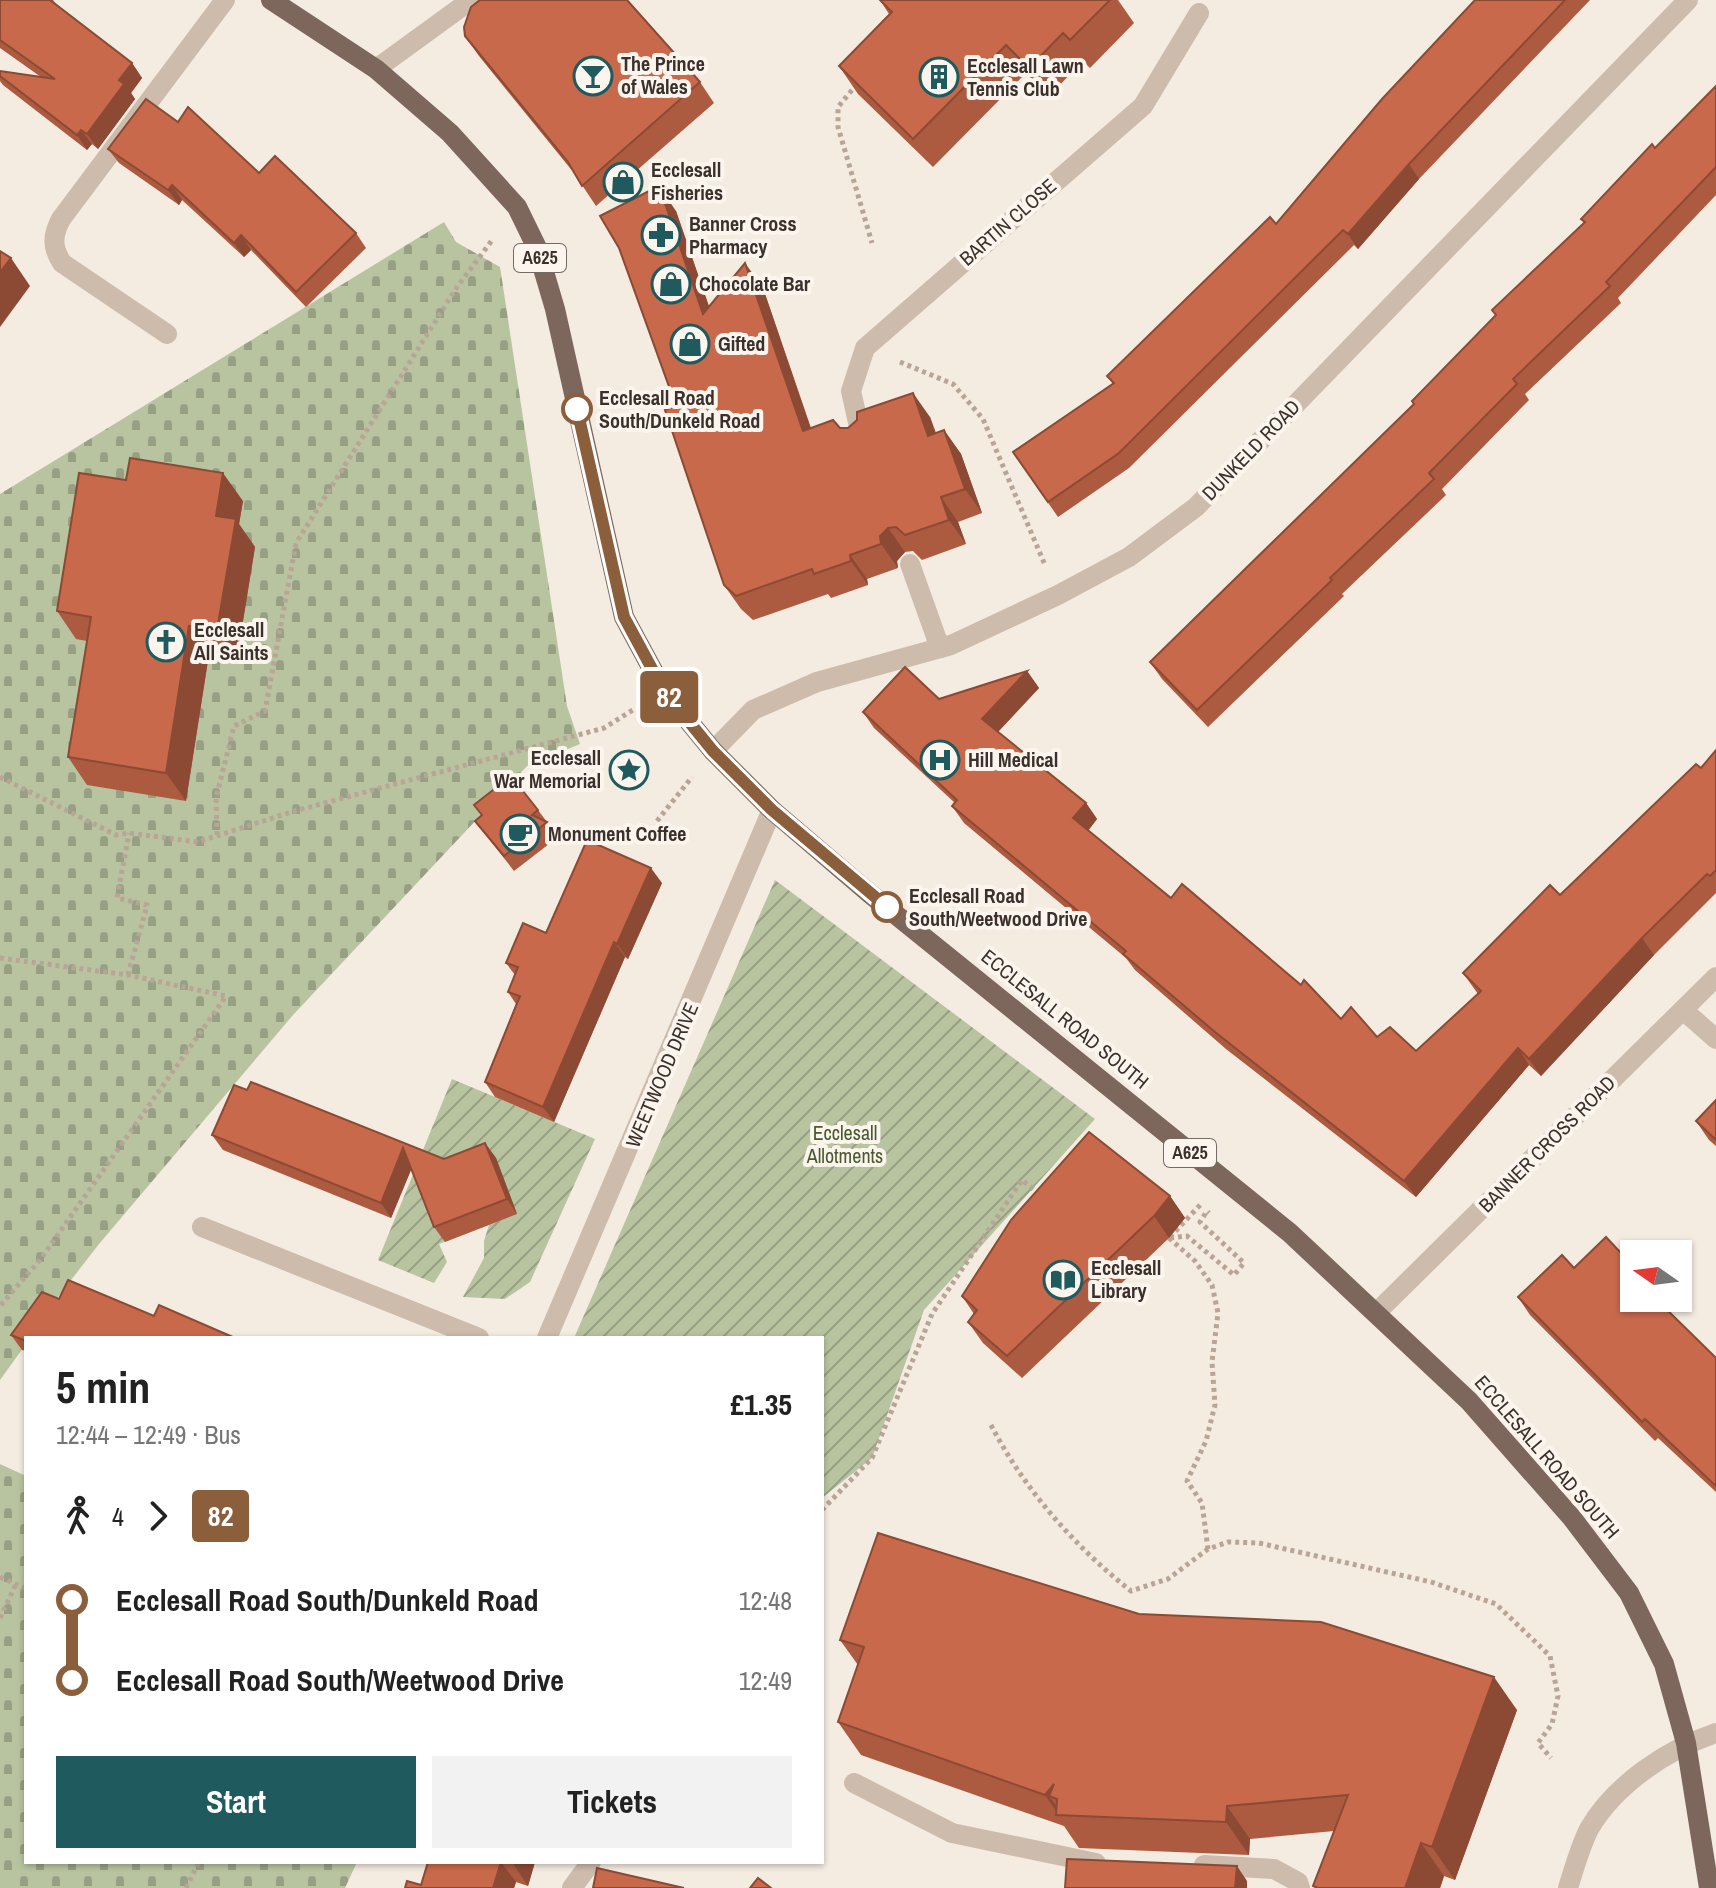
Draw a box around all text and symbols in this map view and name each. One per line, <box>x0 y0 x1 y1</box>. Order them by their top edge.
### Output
place label: The Prince of Wales <box>621 50 705 100</box>
place label: Ecclesall Lawn Tennis Club <box>967 52 1084 102</box>
bar icon: The Prince of Wales <box>572 55 614 97</box>
building icon: Ecclesall Lawn Tennis Club <box>918 56 960 98</box>
place label: Ecclesall Fisheries <box>651 156 723 206</box>
shop icon: Ecclesall Fisheries <box>602 161 644 203</box>
street label: BARTIN CLOSE <box>954 172 1062 271</box>
place label: Banner Cross Pharmacy <box>689 210 797 260</box>
pharmacy icon: Banner Cross Pharmacy <box>640 214 682 256</box>
road number: A625 <box>514 244 566 272</box>
shop icon: Chocolate Bar <box>650 263 692 305</box>
place label: Chocolate Bar <box>699 270 811 297</box>
shop icon: Gifted <box>669 323 711 365</box>
place label: Gifted <box>718 330 765 357</box>
place label: Ecclesall Road South/Dunkeld Road <box>599 384 760 434</box>
street label: DUNKELD ROAD <box>1196 393 1306 506</box>
marker: Ecclesall Road South/Dunkeld Road <box>562 394 592 424</box>
place label: Ecclesall All Saints <box>194 616 269 666</box>
church icon: Ecclesall All Saints <box>145 621 187 663</box>
line badge: 82 <box>633 671 705 723</box>
text: 82 <box>656 678 682 716</box>
hospital icon: Hill Medical <box>919 739 961 781</box>
place label: Ecclesall War Memorial <box>494 744 601 794</box>
place label: Hill Medical <box>968 746 1058 773</box>
place icon: Ecclesall War Memorial <box>608 749 650 791</box>
cafe icon: Monument Coffee <box>499 813 541 855</box>
place label: Monument Coffee <box>548 820 686 847</box>
place label: Ecclesall Road South/Weetwood Drive <box>909 882 1087 932</box>
marker: Ecclesall Road South/Weetwood Drive <box>872 892 902 922</box>
street label: ECCLESALL ROAD SOUTH <box>976 943 1155 1095</box>
street label: WEETWOOD DRIVE <box>619 998 704 1151</box>
street label: BANNER CROSS ROAD <box>1472 1069 1621 1218</box>
park label: Ecclesall Allotments <box>806 1119 883 1169</box>
road number: A625 <box>1164 1139 1216 1167</box>
north arrow <box>1620 1240 1692 1312</box>
map controls <box>1620 1240 1692 1312</box>
place label: Ecclesall Library <box>1091 1254 1161 1304</box>
library icon: Ecclesall Library <box>1042 1259 1084 1301</box>
text: 5 min <box>56 1357 150 1417</box>
street label: ECCLESALL ROAD SOUTH <box>1469 1369 1626 1544</box>
text: £1.35 <box>730 1384 792 1424</box>
text: 12:44 – 12:49 · Bus <box>56 1417 241 1452</box>
icon: walk <box>56 1494 100 1538</box>
icon: forward <box>136 1494 180 1538</box>
text: 82 <box>208 1497 233 1535</box>
text: 4 <box>112 1499 124 1534</box>
text: Ecclesall Road South/Dunkeld Road <box>116 1580 538 1620</box>
text: 12:48 <box>739 1583 792 1618</box>
text: Ecclesall Road South/Weetwood Drive <box>116 1660 564 1700</box>
text: 12:49 <box>739 1663 792 1698</box>
button: Start <box>56 1756 416 1848</box>
button: Tickets <box>432 1756 792 1848</box>

